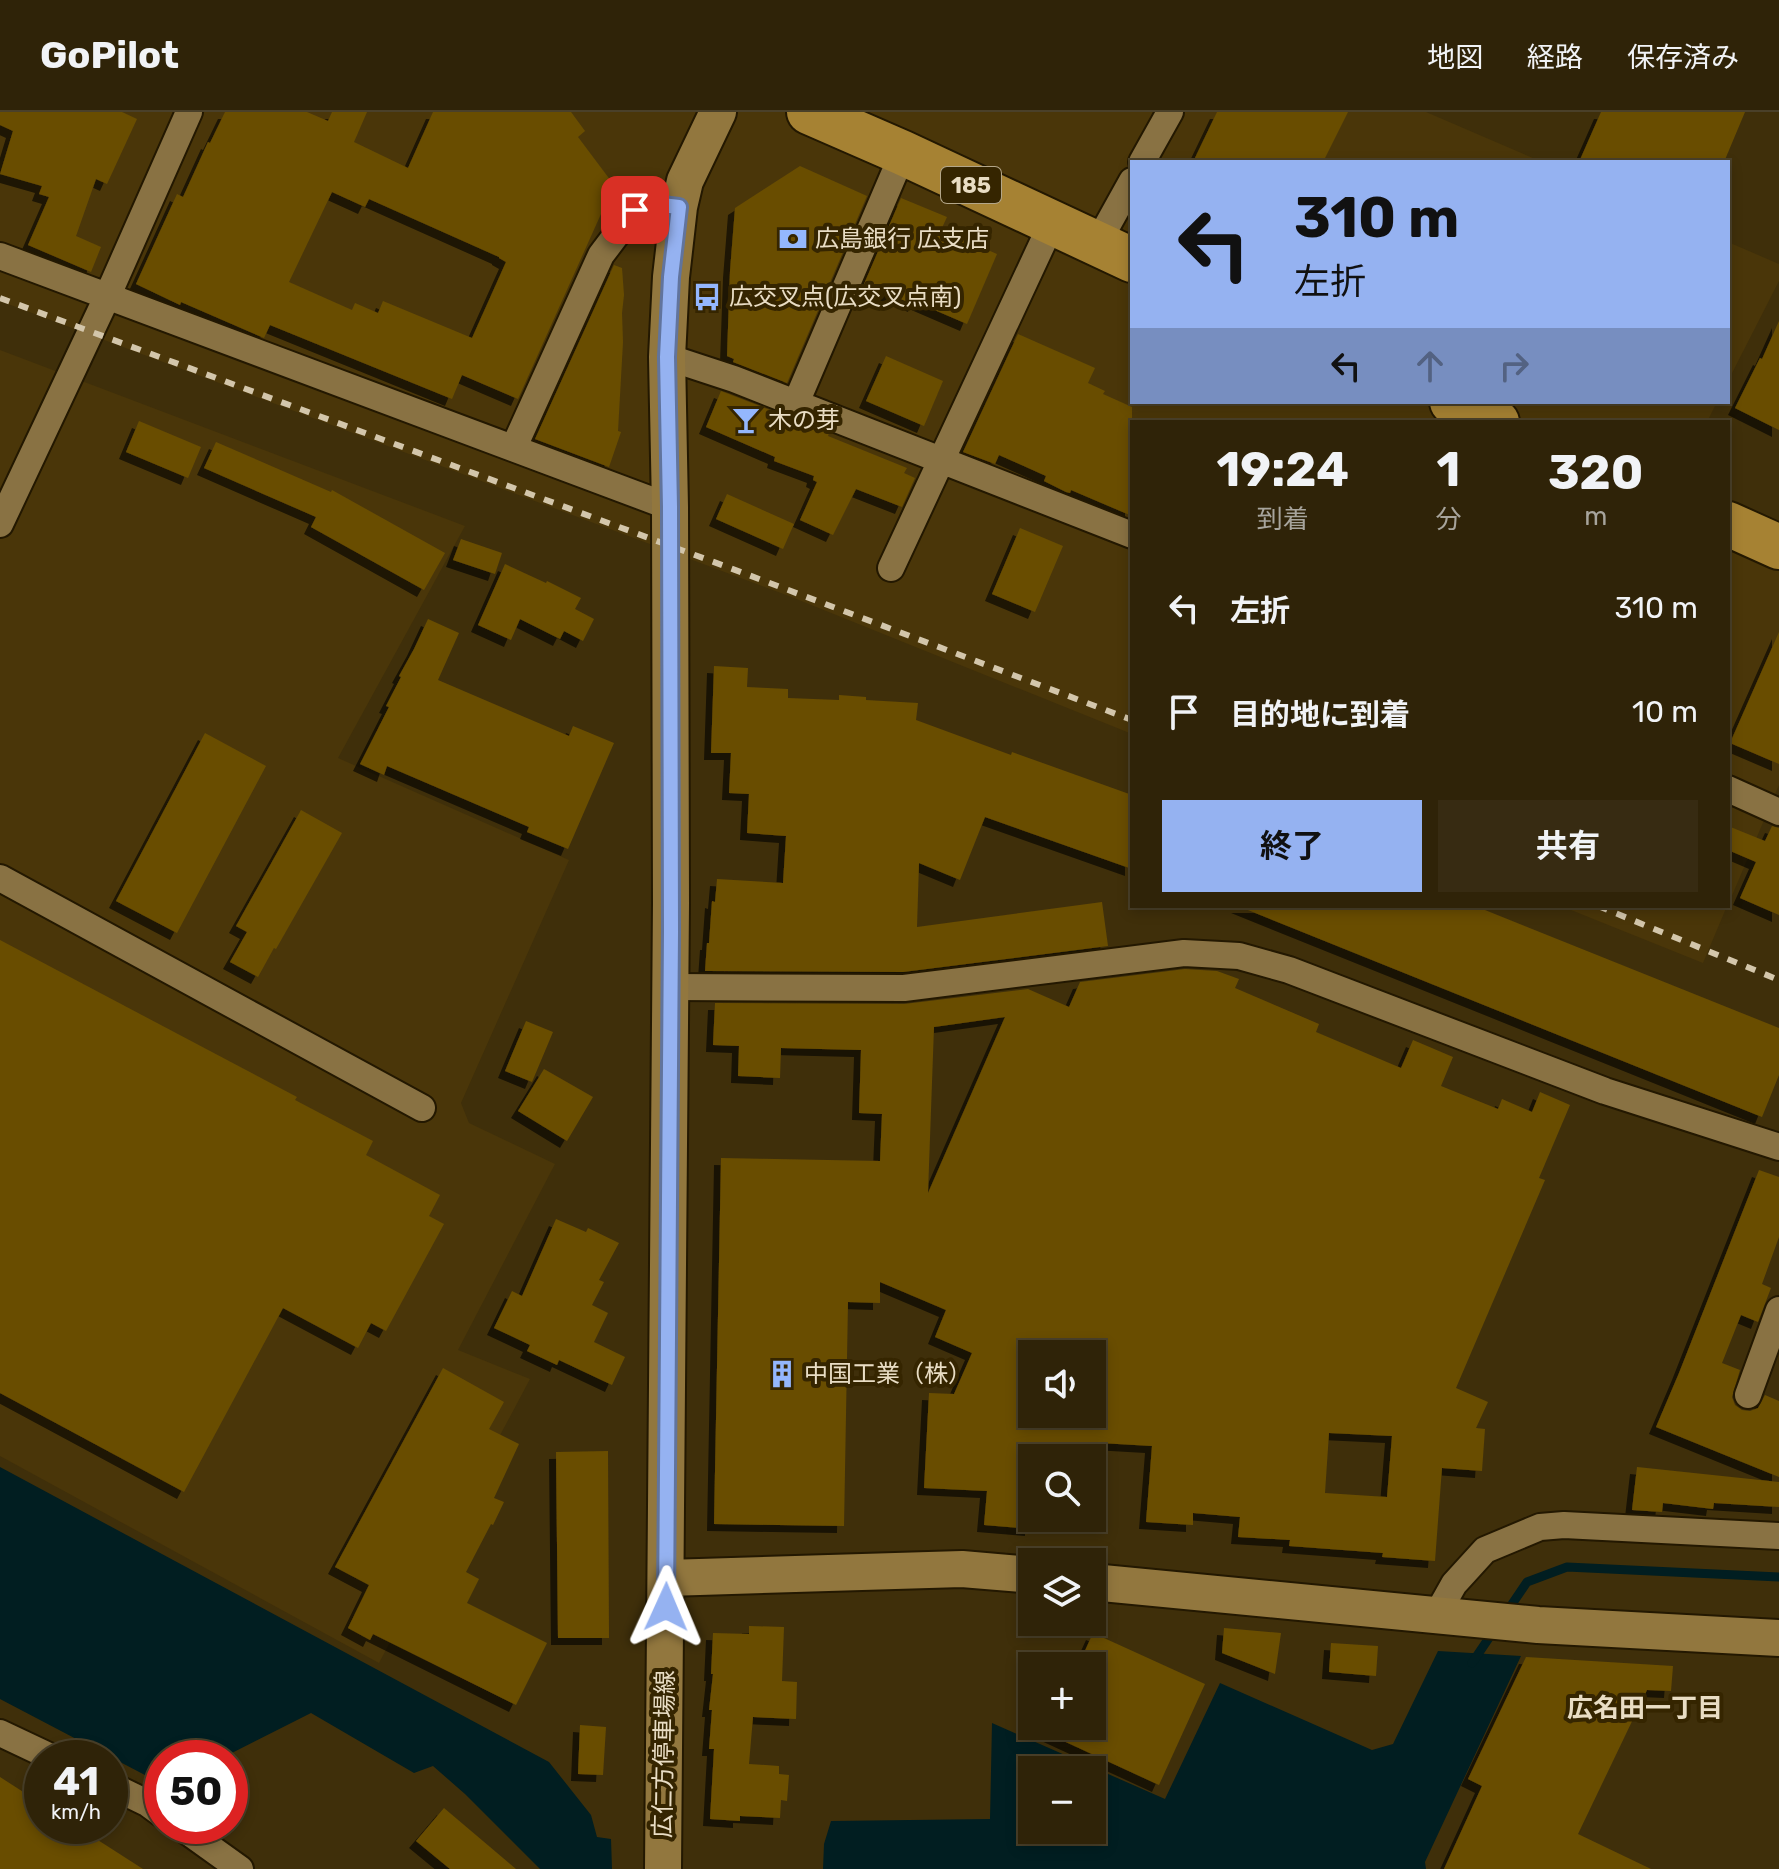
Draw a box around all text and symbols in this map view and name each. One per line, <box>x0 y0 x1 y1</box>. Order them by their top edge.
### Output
text: GoPilot <box>40 32 179 78</box>
text: 地図 <box>1427 41 1483 74</box>
text: 経路 <box>1527 41 1583 74</box>
text: 保存済み <box>1627 41 1739 74</box>
road number: 185 <box>941 167 1001 203</box>
pin <box>601 176 669 244</box>
text: 310 m <box>1294 185 1459 251</box>
icon: arrive <box>613 188 657 232</box>
icon: left <box>1162 192 1266 296</box>
bank icon: 広島銀行 広支店 <box>778 224 808 254</box>
place label: 広島銀行 広支店 <box>815 225 989 253</box>
text: 左折 <box>1294 260 1366 303</box>
bus stop icon: 広交叉点(広交叉点南) <box>692 282 722 312</box>
place label: 広交叉点(広交叉点南) <box>729 283 961 311</box>
icon: left <box>1324 344 1368 388</box>
icon: ahead <box>1408 344 1452 388</box>
icon: right <box>1492 344 1536 388</box>
bar icon: 木の芽 <box>731 405 761 435</box>
place label: 木の芽 <box>768 406 840 434</box>
text: 19:24 <box>1217 441 1349 498</box>
text: 1 <box>1437 441 1460 498</box>
text: 320 <box>1548 444 1643 501</box>
text: m <box>1584 501 1607 532</box>
text: 到着 <box>1257 504 1309 535</box>
text: 分 <box>1435 504 1461 535</box>
icon: left <box>1162 586 1206 630</box>
text: 310 m <box>1615 590 1698 626</box>
text: 左折 <box>1230 593 1290 629</box>
icon: arrive <box>1162 690 1206 734</box>
text: 10 m <box>1632 694 1698 730</box>
text: 目的地に到着 <box>1230 697 1410 733</box>
button: 終了 <box>1162 800 1422 892</box>
button: 共有 <box>1438 800 1698 892</box>
map controls <box>1018 1340 1106 1844</box>
button: sound <box>1018 1340 1106 1428</box>
building icon: 中国工業（株） <box>767 1359 797 1389</box>
place label: 中国工業（株） <box>804 1360 972 1388</box>
button: search <box>1018 1444 1106 1532</box>
button: layers <box>1018 1548 1106 1636</box>
position arrow <box>624 1565 708 1649</box>
button: + <box>1018 1652 1106 1740</box>
street label: 広仁方停車場線 <box>649 1670 679 1838</box>
district label: 広名田一丁目 <box>1567 1693 1723 1724</box>
speed limit sign: 50 <box>144 1740 248 1844</box>
button: − <box>1018 1756 1106 1844</box>
text: 41 <box>53 1758 99 1805</box>
text: km/h <box>51 1800 101 1824</box>

